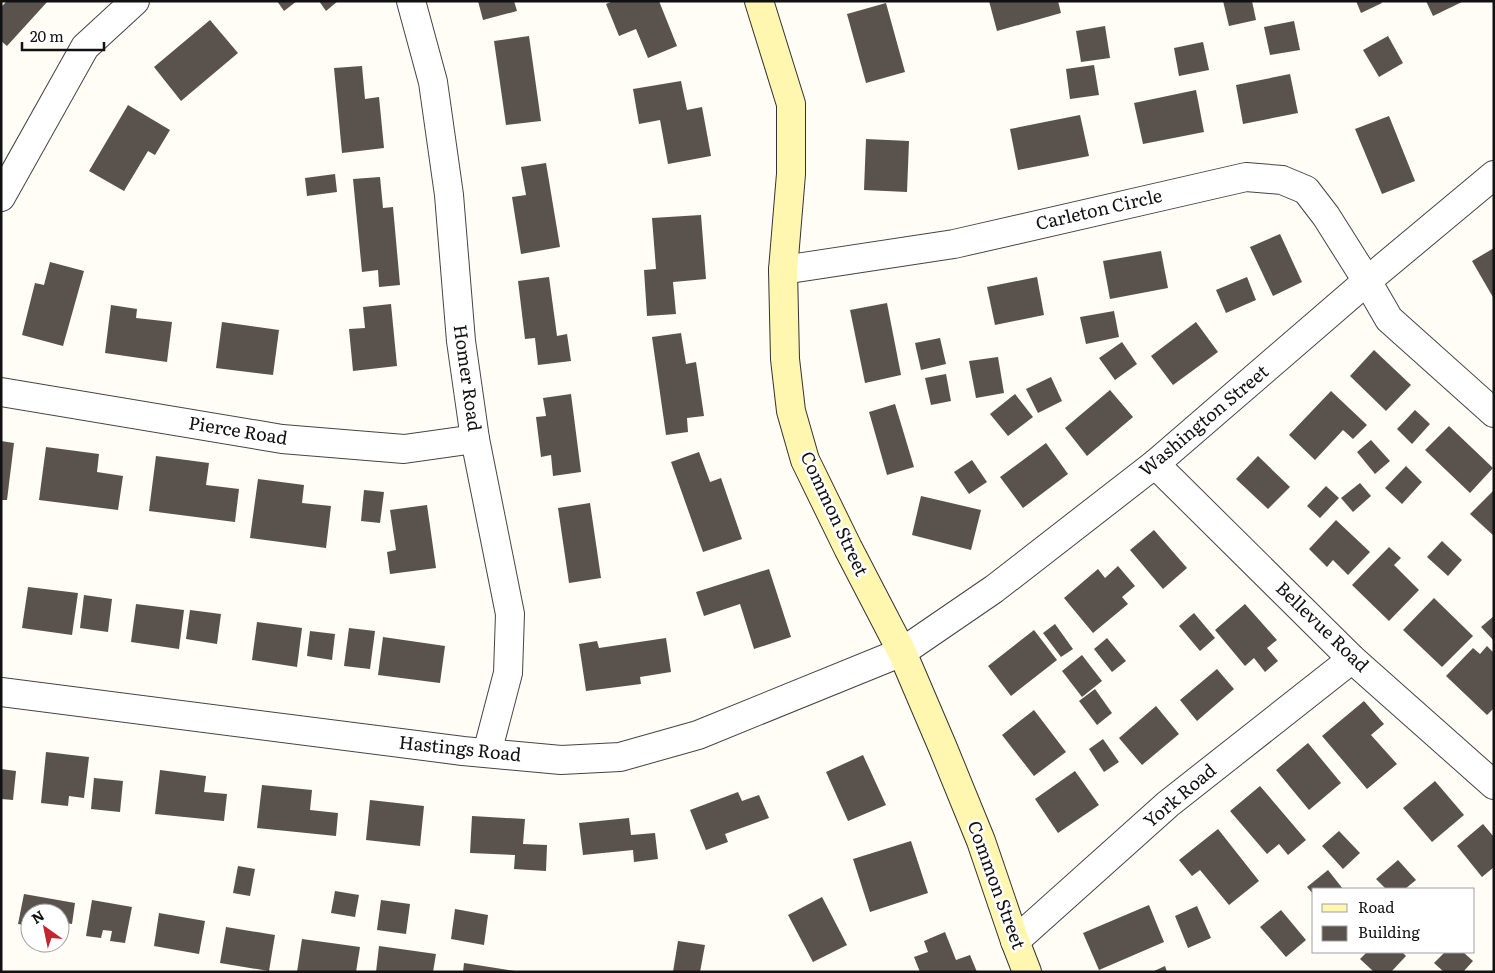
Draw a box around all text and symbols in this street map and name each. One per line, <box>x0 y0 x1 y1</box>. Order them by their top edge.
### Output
scale bar <box>22 20 105 52</box>
text: 20 m <box>30 24 64 47</box>
street label: Carleton Circle <box>1033 181 1165 236</box>
street label: Homer Road <box>448 323 489 433</box>
street label: Washington Street <box>1133 357 1274 482</box>
street label: Pierce Road <box>187 408 290 451</box>
street label: Common Street <box>795 446 876 581</box>
street label: Bellevue Road <box>1270 574 1376 678</box>
street label: Hastings Road <box>398 728 523 767</box>
street label: York Road <box>1137 756 1221 833</box>
street label: Common Street <box>962 816 1033 953</box>
legend <box>1312 888 1475 953</box>
text: Road <box>1358 895 1394 918</box>
north arrow <box>20 903 70 953</box>
text: N <box>27 905 48 928</box>
text: Building <box>1358 920 1420 943</box>

